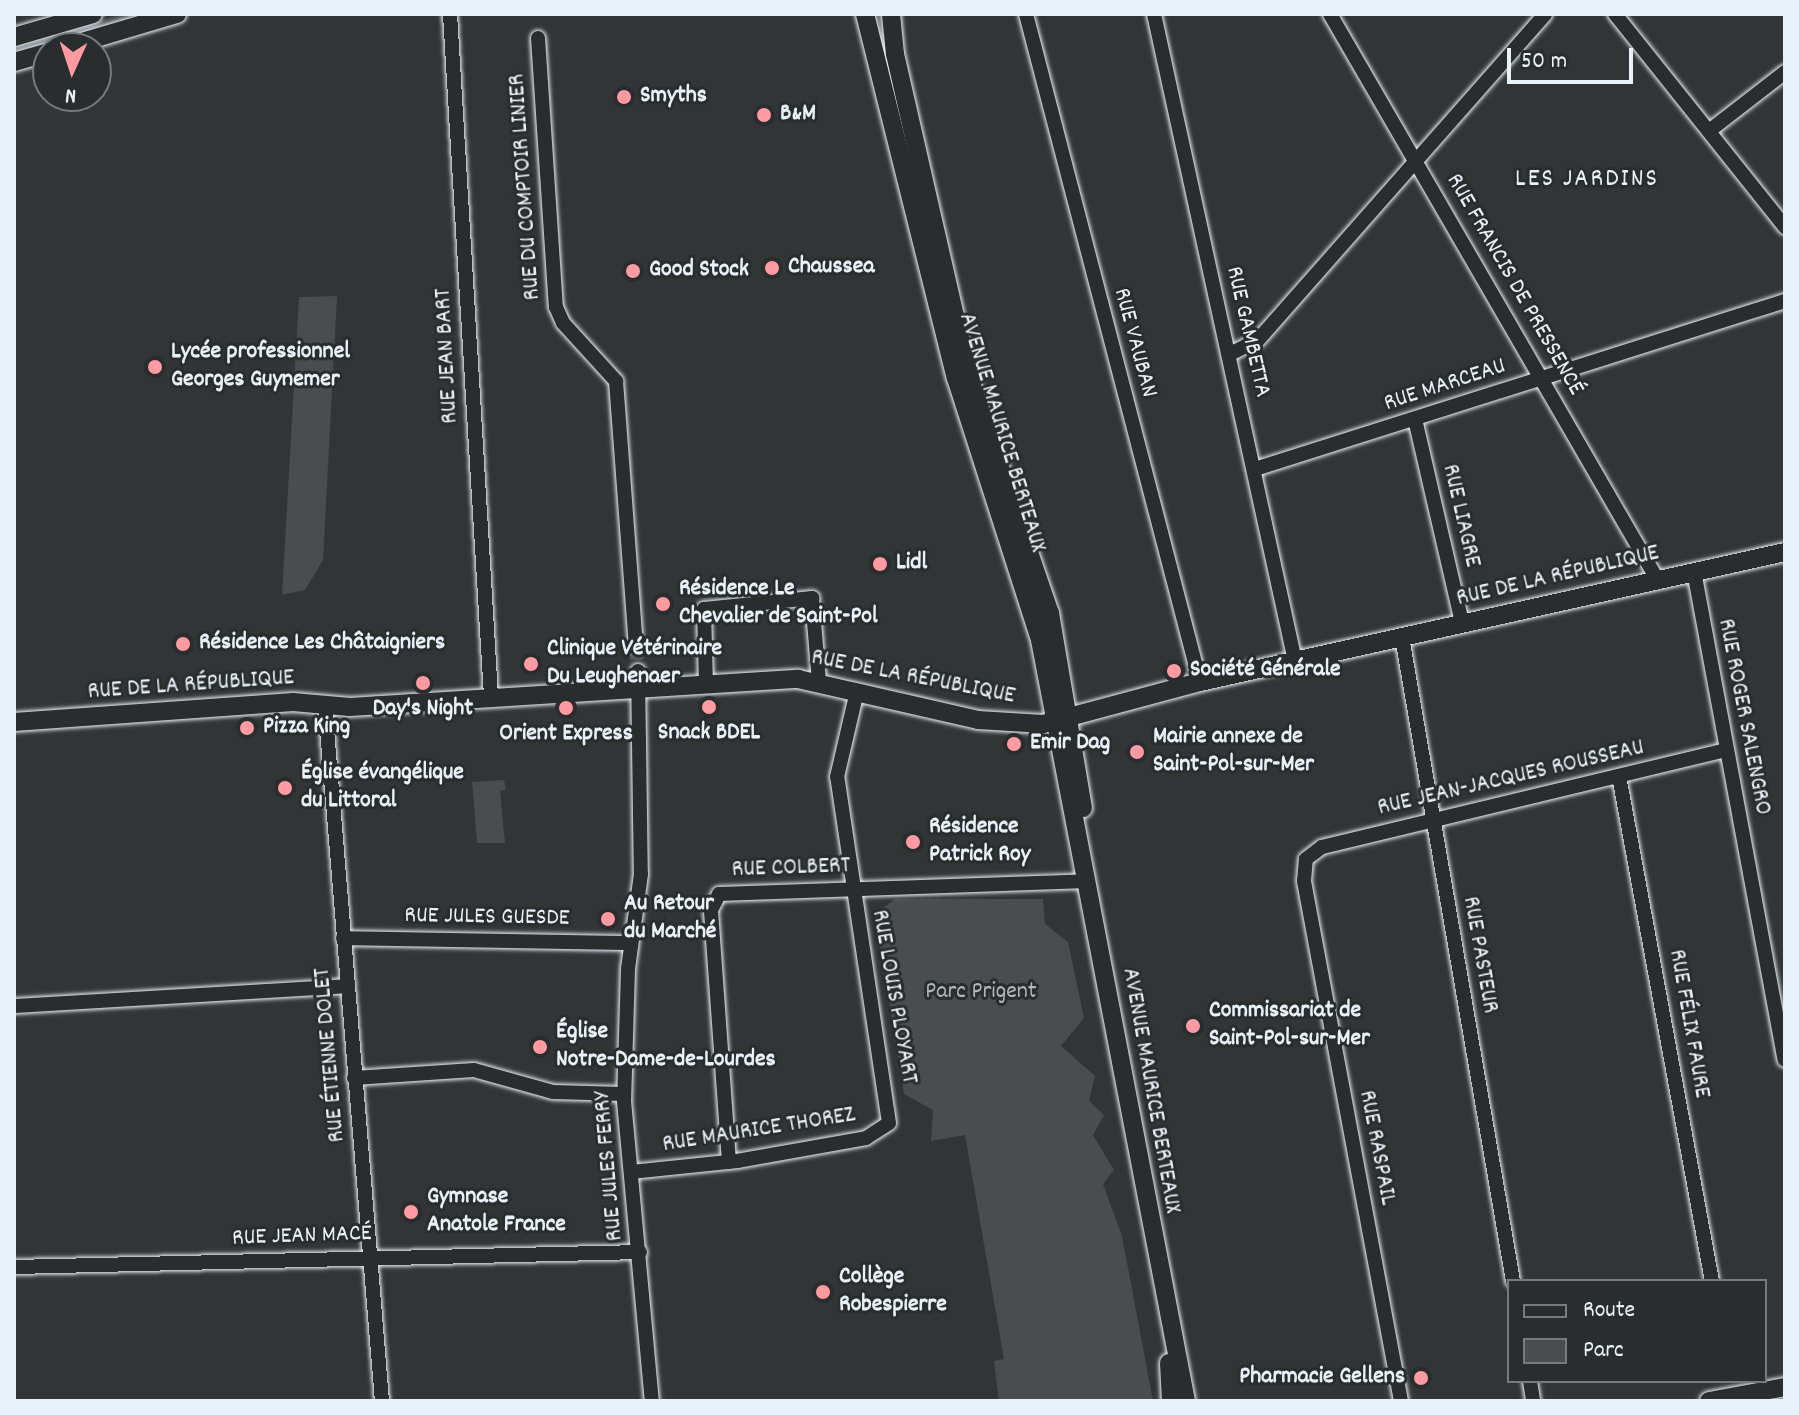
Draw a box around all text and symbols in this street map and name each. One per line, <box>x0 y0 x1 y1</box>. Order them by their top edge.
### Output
north arrow <box>32 32 112 112</box>
scale bar <box>1511 32 1637 82</box>
text: 50 m <box>1521 45 1567 79</box>
street label: RUE DU COMPTOIR LINIER <box>504 73 548 301</box>
text: N <box>65 79 77 110</box>
place label: Smyths <box>640 83 707 111</box>
marker: Smyths <box>615 88 633 106</box>
place label: B&M <box>780 101 816 129</box>
marker: B&M <box>755 106 773 124</box>
district label: LES JARDINS <box>1515 164 1659 196</box>
street label: RUE FRANCIS DE PRESSENCÉ <box>1439 169 1589 401</box>
place label: Chaussea <box>788 254 874 282</box>
place label: Good Stock <box>649 257 749 285</box>
marker: Chaussea <box>763 259 781 277</box>
marker: Good Stock <box>624 262 642 280</box>
street label: RUE GAMBETTA <box>1218 264 1276 400</box>
street label: RUE VAUBAN <box>1106 285 1162 401</box>
street label: RUE JEAN BART <box>430 288 466 424</box>
street label: AVENUE MAURICE BERTEAUX <box>951 310 1051 556</box>
place label: Lycée professionnel Georges Guynemer <box>171 339 350 395</box>
street label: RUE MARCEAU <box>1381 353 1509 419</box>
marker: Lycée professionnel Georges Guynemer <box>146 358 164 376</box>
street label: RUE LIAGRE <box>1434 462 1486 570</box>
street label: RUE DE LA RÉPUBLIQUE <box>1454 540 1662 614</box>
place label: Lidl <box>896 550 927 578</box>
marker: Lidl <box>871 555 889 573</box>
place label: Résidence Le Chevalier de Saint-Pol <box>679 576 878 632</box>
marker: Résidence Le Chevalier de Saint-Pol <box>654 595 672 613</box>
street label: RUE ROGER SALENGRO <box>1710 617 1776 817</box>
place label: Résidence Les Châtaigniers <box>199 630 445 658</box>
marker: Résidence Les Châtaigniers <box>174 635 192 653</box>
place label: Clinique Vétérinaire Du Leughenaer <box>547 636 722 692</box>
street label: RUE DE LA RÉPUBLIQUE <box>809 644 1017 712</box>
marker: Clinique Vétérinaire Du Leughenaer <box>522 655 540 673</box>
place label: Société Générale <box>1190 657 1341 685</box>
marker: Société Générale <box>1165 662 1183 680</box>
street label: RUE DE LA RÉPUBLIQUE <box>87 664 295 708</box>
marker: Day's Night <box>414 674 432 692</box>
place label: Day's Night <box>373 696 473 724</box>
marker: Snack BDEL <box>700 698 718 716</box>
marker: Orient Express <box>557 699 575 717</box>
place label: Pizza King <box>263 714 350 742</box>
marker: Pizza King <box>238 719 256 737</box>
place label: Snack BDEL <box>658 720 760 748</box>
place label: Orient Express <box>499 721 633 749</box>
place label: Mairie annexe de Saint-Pol-sur-Mer <box>1153 724 1314 780</box>
place label: Emir Dag <box>1030 730 1110 758</box>
street label: RUE JEAN-JACQUES ROUSSEAU <box>1375 734 1647 824</box>
marker: Emir Dag <box>1005 735 1023 753</box>
marker: Mairie annexe de Saint-Pol-sur-Mer <box>1128 743 1146 761</box>
place label: Église évangélique du Littoral <box>301 760 464 816</box>
marker: Église évangélique du Littoral <box>276 779 294 797</box>
place label: Résidence Patrick Roy <box>929 814 1030 870</box>
marker: Résidence Patrick Roy <box>904 833 922 851</box>
street label: RUE COLBERT <box>731 853 851 885</box>
place label: Au Retour du Marché <box>624 891 716 947</box>
street label: RUE PASTEUR <box>1455 894 1503 1016</box>
street label: RUE JULES GUESDE <box>404 902 570 934</box>
street label: RUE LOUIS PLOYART <box>864 908 922 1086</box>
marker: Au Retour du Marché <box>599 910 617 928</box>
street label: RUE FÉLIX FAURE <box>1661 947 1715 1101</box>
street label: AVENUE MAURICE BERTEAUX <box>1114 966 1186 1216</box>
street label: RUE ÉTIENNE DOLET <box>309 967 353 1143</box>
park label: Parc Prigent <box>925 979 1037 1007</box>
place label: Commissariat de Saint-Pol-sur-Mer <box>1209 998 1370 1054</box>
marker: Commissariat de Saint-Pol-sur-Mer <box>1184 1017 1202 1035</box>
place label: Église Notre-Dame-de-Lourdes <box>556 1019 776 1075</box>
marker: Église Notre-Dame-de-Lourdes <box>531 1038 549 1056</box>
street label: RUE RASPAIL <box>1351 1088 1401 1208</box>
street label: RUE JULES FERRY <box>589 1090 631 1242</box>
street label: RUE MAURICE THOREZ <box>661 1102 857 1160</box>
place label: Gymnase Anatole France <box>427 1184 566 1240</box>
marker: Gymnase Anatole France <box>402 1203 420 1221</box>
street label: RUE JEAN MACÉ <box>232 1220 372 1254</box>
place label: Collège Robespierre <box>839 1264 947 1320</box>
legend <box>1507 1279 1767 1383</box>
marker: Collège Robespierre <box>814 1283 832 1301</box>
text: Route <box>1583 1294 1635 1328</box>
text: Parc <box>1583 1334 1624 1368</box>
place label: Pharmacie Gellens <box>1239 1364 1405 1392</box>
marker: Pharmacie Gellens <box>1412 1369 1430 1387</box>

